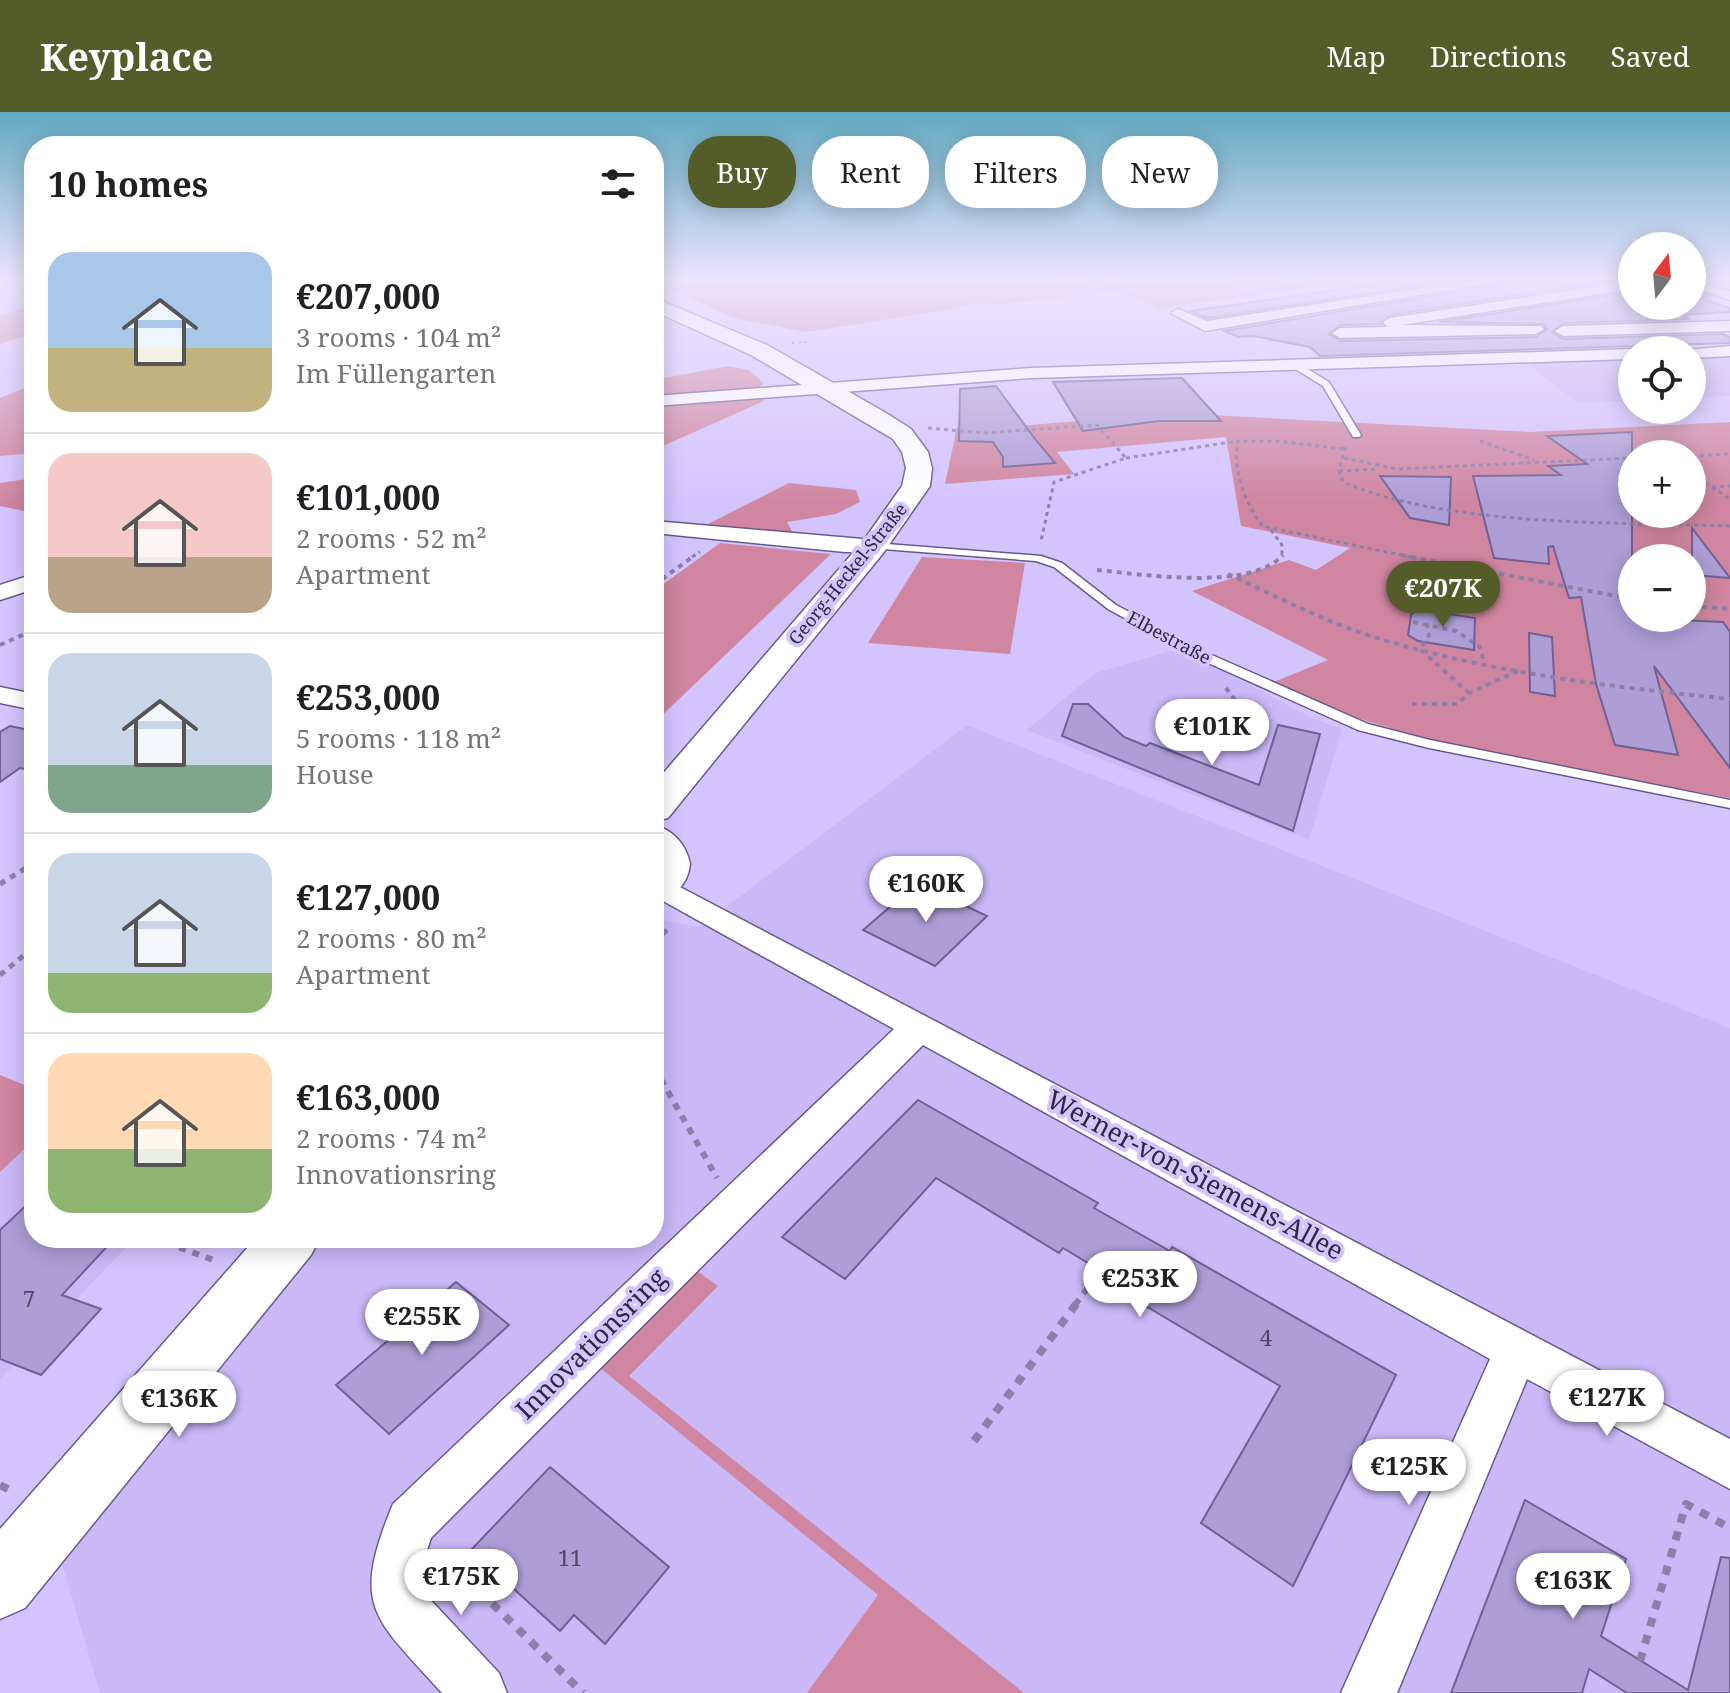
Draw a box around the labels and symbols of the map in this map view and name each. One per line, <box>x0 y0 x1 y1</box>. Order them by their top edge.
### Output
north arrow <box>1618 232 1706 320</box>
street label: Georg-Heckel-Straße <box>783 497 912 649</box>
pin: €207K <box>1387 561 1499 629</box>
street label: Elbestraße <box>1123 605 1215 669</box>
pin: €101K <box>1156 699 1268 767</box>
pin: €160K <box>870 856 982 924</box>
street label: Werner-von-Siemens-Allee <box>1041 1080 1350 1268</box>
pin: €253K <box>1084 1251 1196 1319</box>
street label: Innovationsring <box>507 1260 674 1427</box>
house number: 7 <box>23 1283 35 1313</box>
pin: €255K <box>366 1289 478 1357</box>
house number: 4 <box>1260 1322 1272 1352</box>
pin: €127K <box>1551 1370 1663 1438</box>
pin: €136K <box>123 1371 235 1439</box>
pin: €125K <box>1353 1439 1465 1507</box>
house number: 11 <box>558 1542 582 1572</box>
pin: €175K <box>405 1549 517 1617</box>
pin: €163K <box>1517 1553 1629 1621</box>

